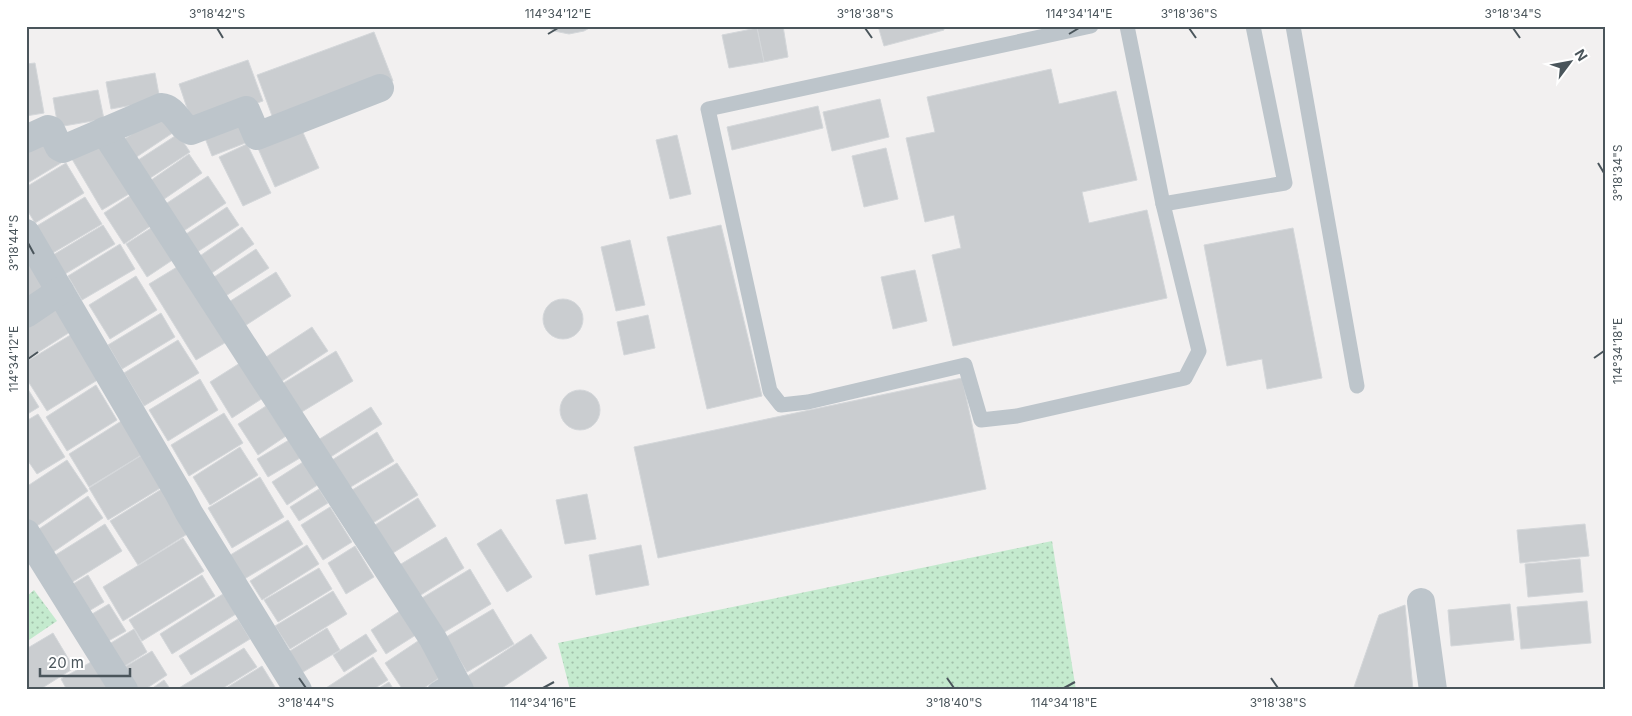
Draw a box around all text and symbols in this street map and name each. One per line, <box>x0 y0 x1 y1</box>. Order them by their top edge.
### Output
text: 3°18'42"S <box>189 6 245 21</box>
text: 114°34'12"E <box>525 6 591 21</box>
text: 3°18'38"S <box>837 6 894 21</box>
text: 114°34'14"E <box>1046 6 1112 21</box>
text: 3°18'36"S <box>1161 6 1218 21</box>
text: 3°18'34"S <box>1484 6 1542 21</box>
north arrow <box>1544 38 1594 88</box>
text: N <box>1571 46 1591 64</box>
text: 3°18'34"S <box>1610 144 1625 202</box>
text: 3°18'44"S <box>6 214 21 271</box>
text: 114°34'18"E <box>1610 318 1625 384</box>
text: 114°34'12"E <box>6 326 21 392</box>
scale bar <box>40 646 130 678</box>
text: 20 m <box>48 653 84 672</box>
text: 3°18'44"S <box>278 695 335 710</box>
text: 114°34'16"E <box>510 695 576 710</box>
text: 3°18'40"S <box>926 695 983 710</box>
text: 114°34'18"E <box>1031 695 1097 710</box>
text: 3°18'38"S <box>1250 695 1307 710</box>

